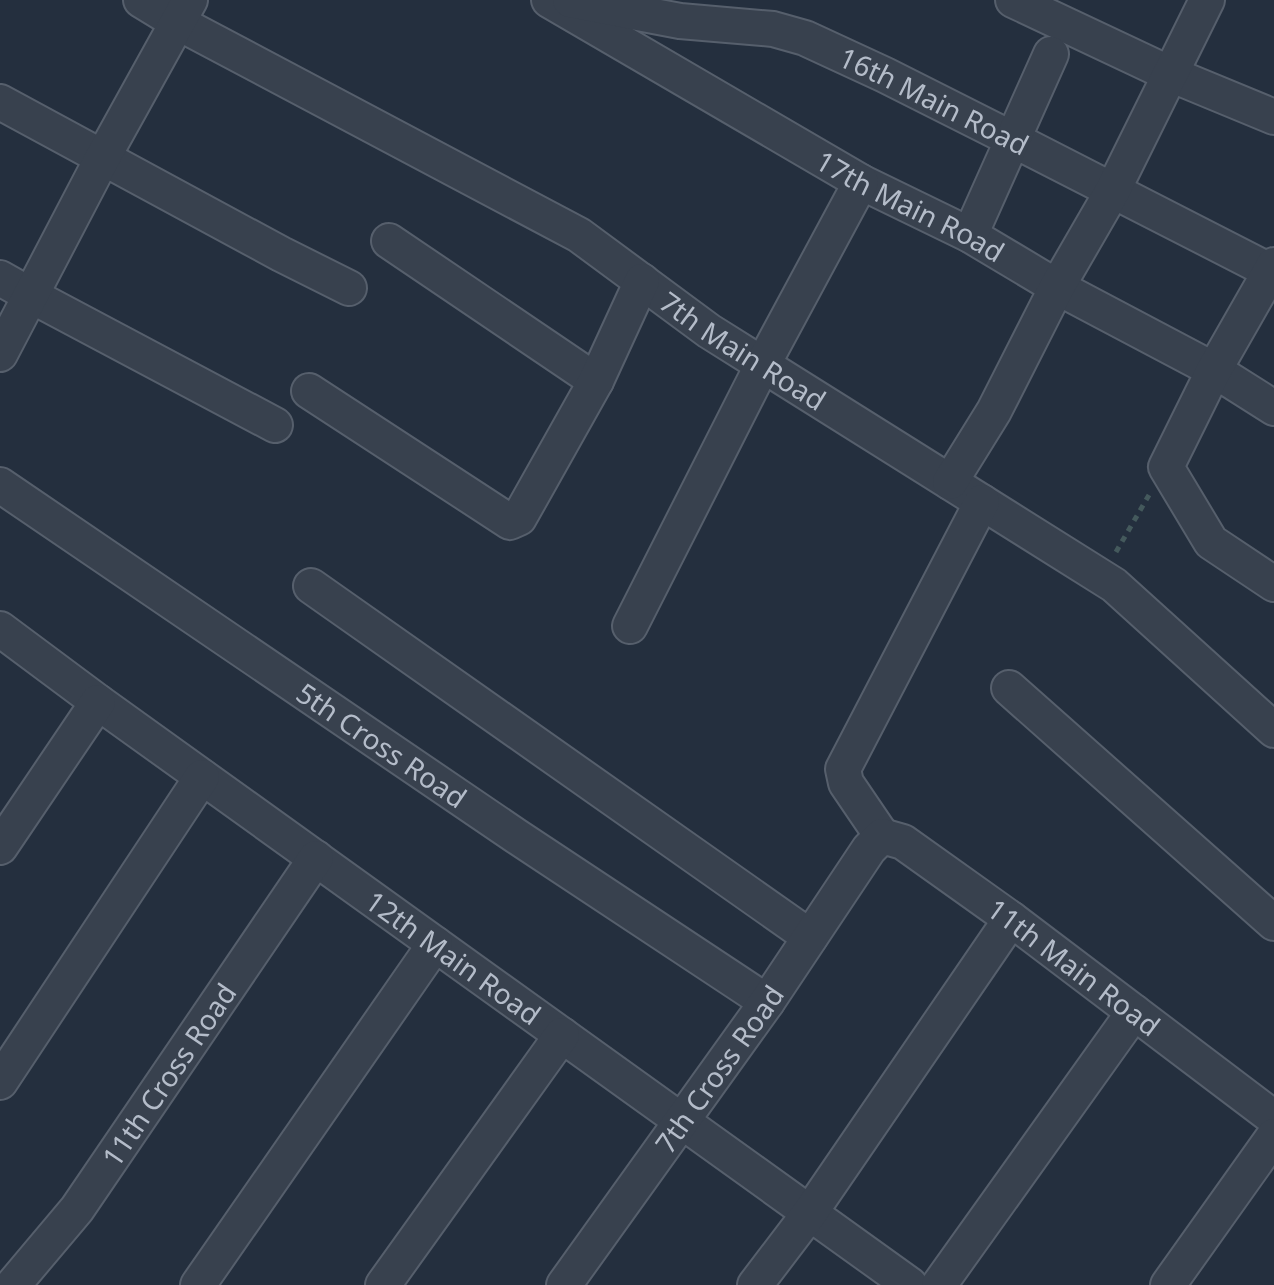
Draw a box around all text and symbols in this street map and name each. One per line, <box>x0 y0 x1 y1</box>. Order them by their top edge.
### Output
street label: 16th Main Road <box>833 38 1035 163</box>
street label: 17th Main Road <box>809 141 1012 270</box>
street label: 7th Main Road <box>652 282 833 419</box>
street label: 5th Cross Road <box>290 673 474 816</box>
street label: 12th Main Road <box>358 882 549 1033</box>
street label: 11th Main Road <box>980 889 1168 1044</box>
street label: 11th Cross Road <box>93 975 244 1174</box>
street label: 7th Cross Road <box>646 978 792 1160</box>

